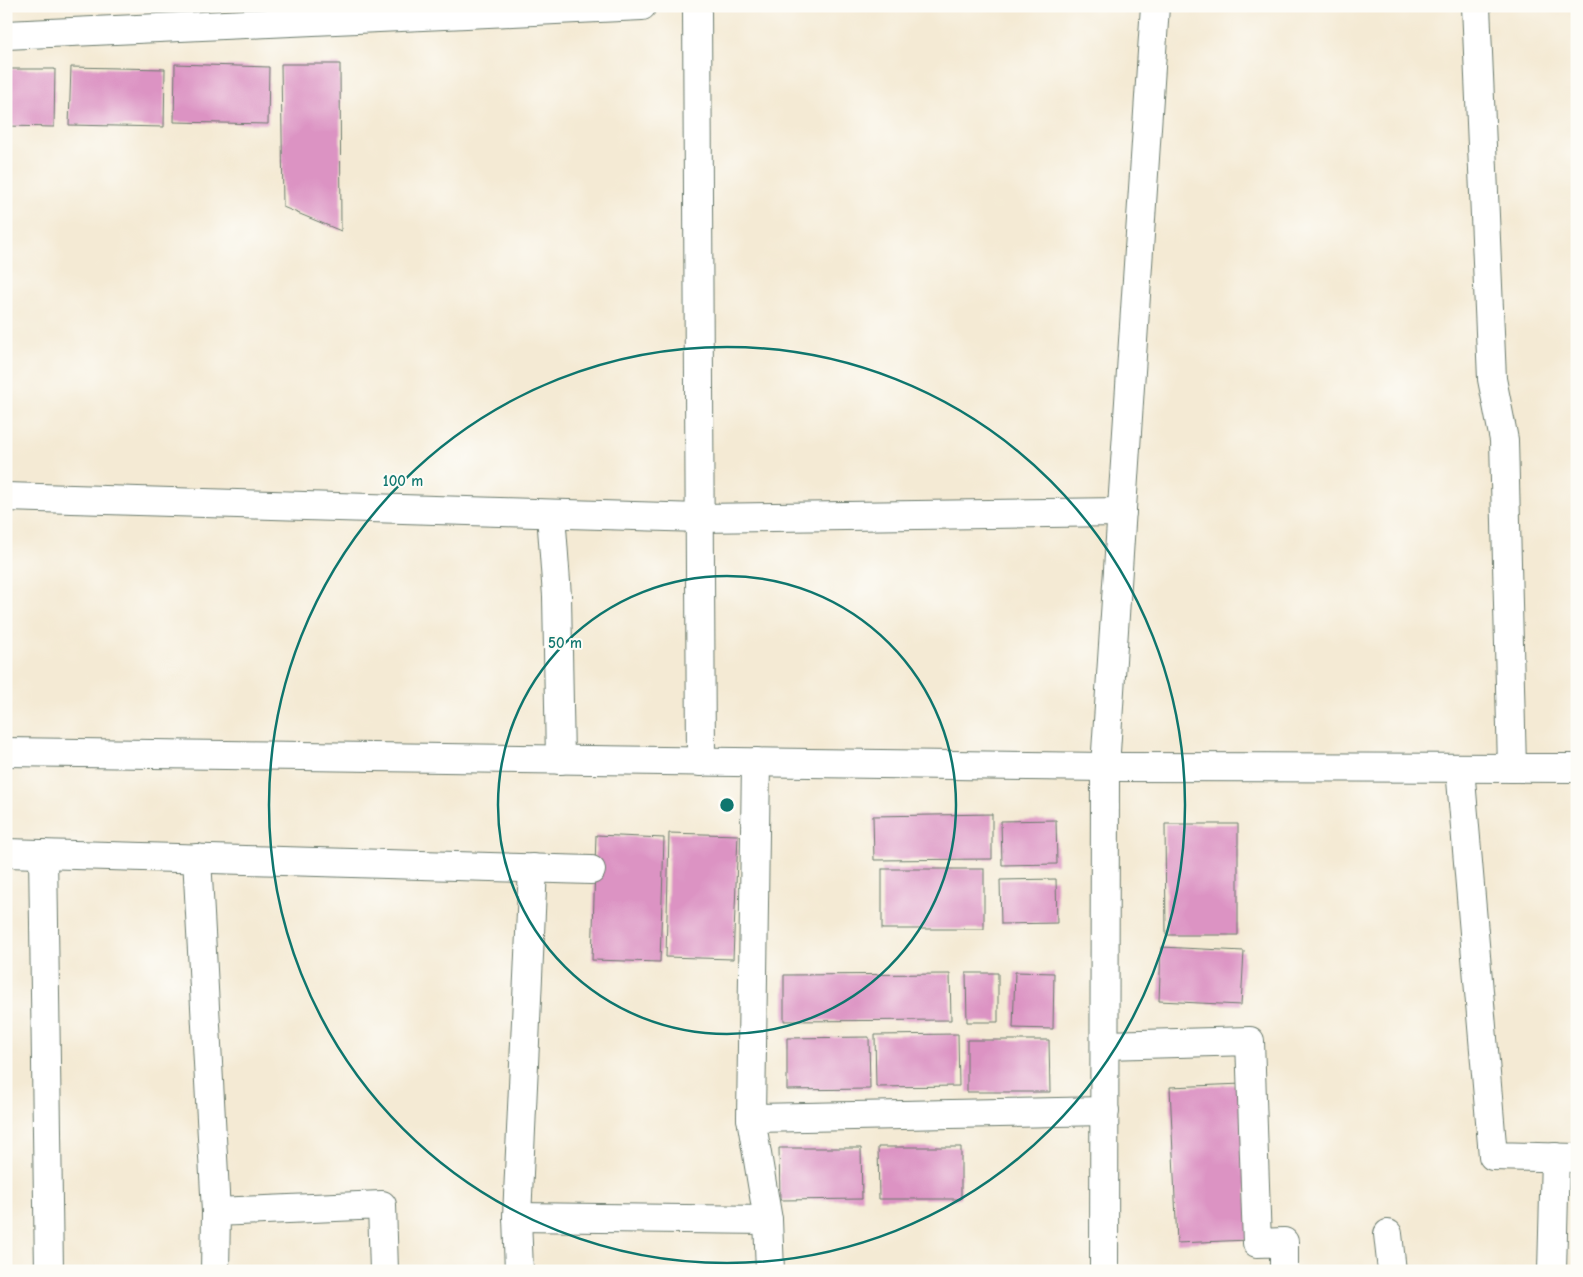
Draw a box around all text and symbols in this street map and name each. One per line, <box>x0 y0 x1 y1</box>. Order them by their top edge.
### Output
text: 100 m <box>383 472 423 490</box>
text: 50 m <box>548 634 582 652</box>
centre of rings <box>718 796 736 814</box>

